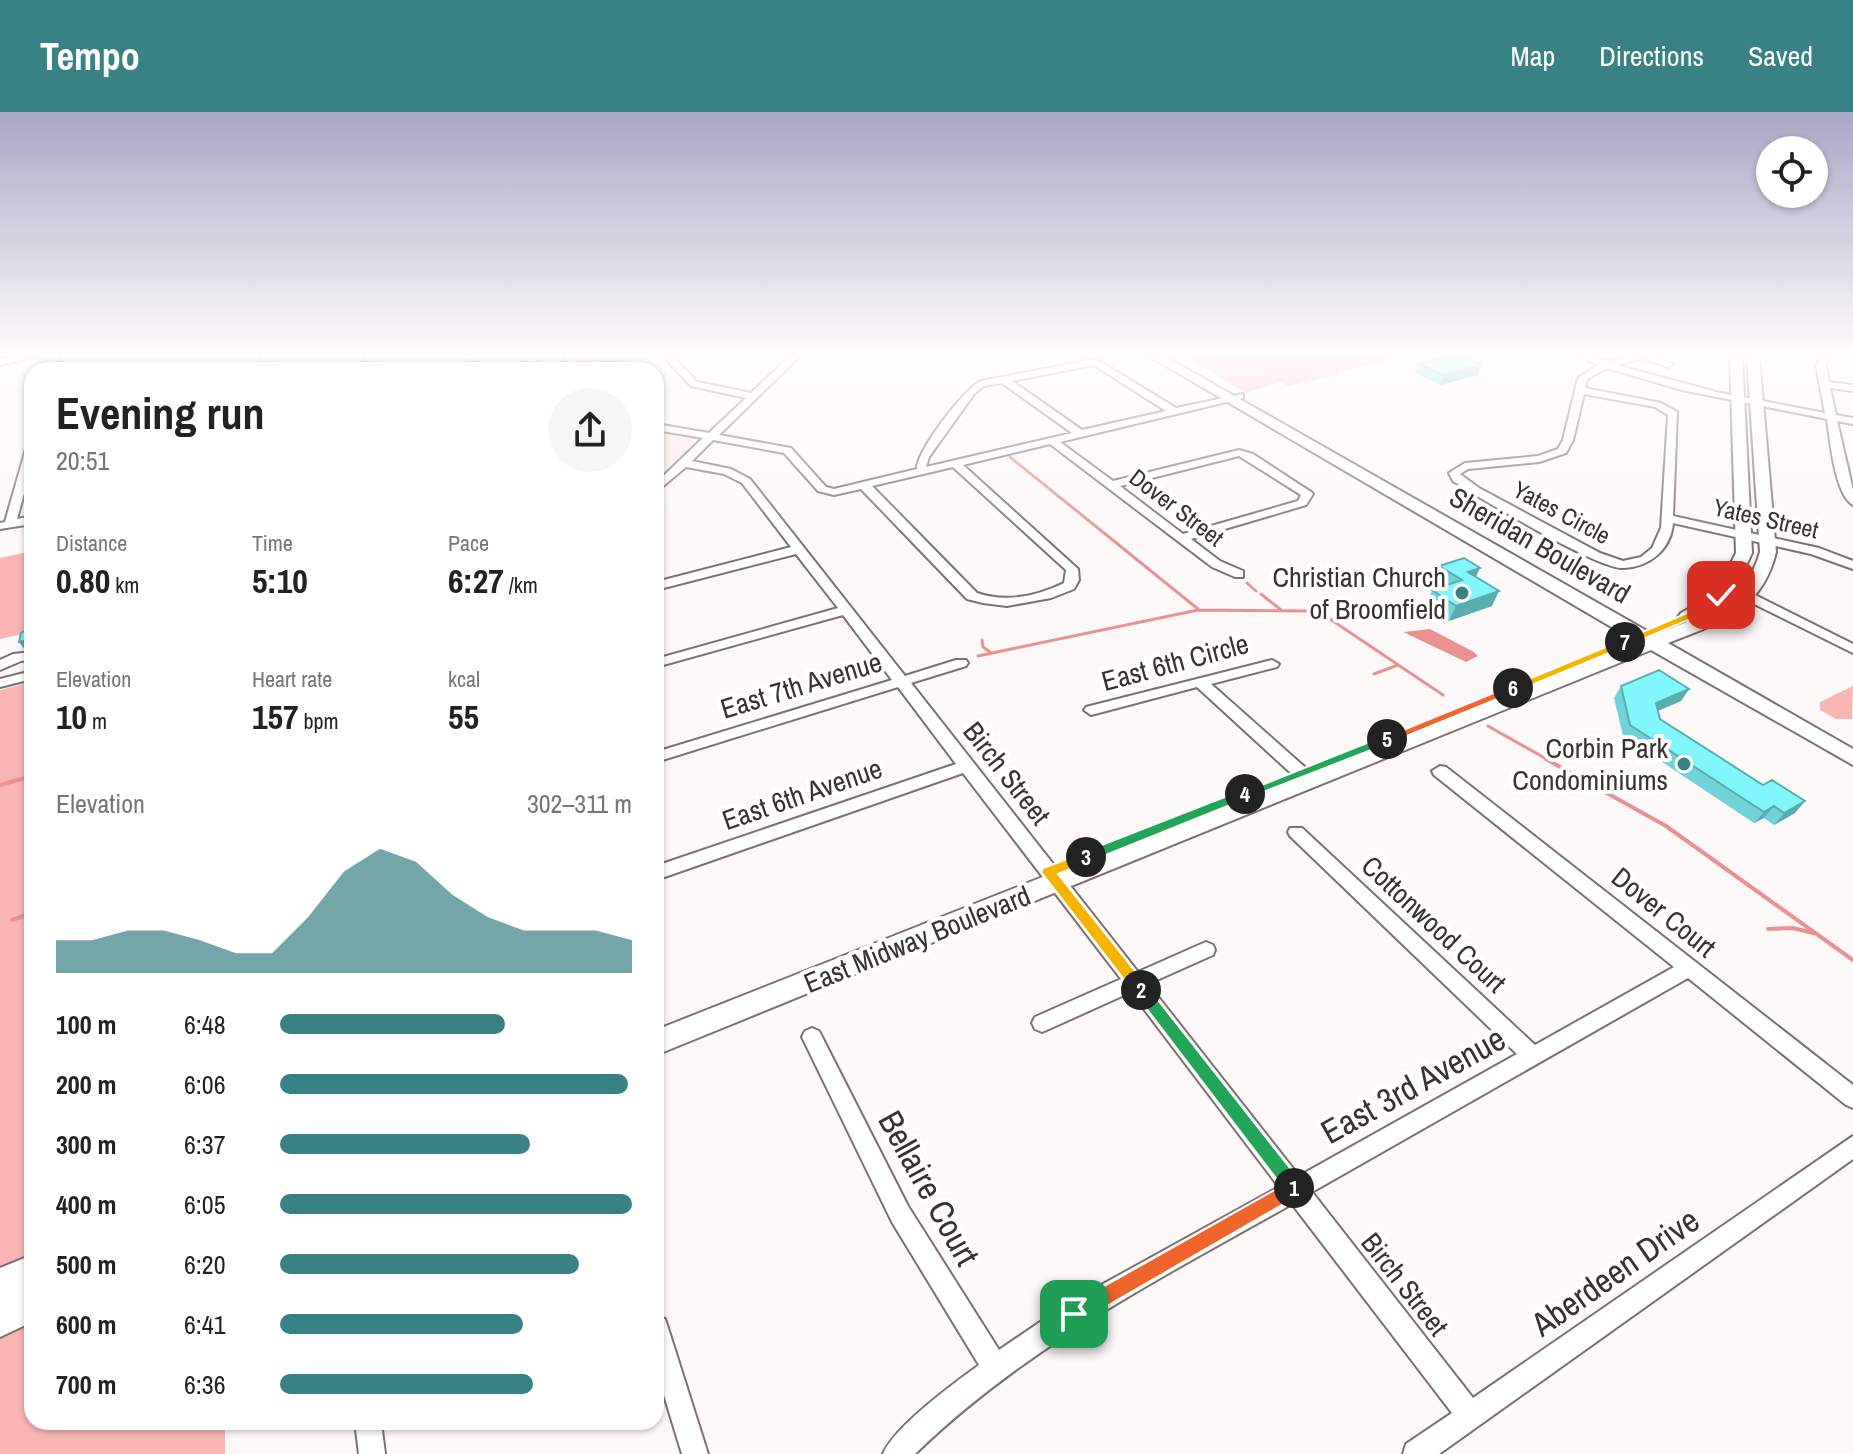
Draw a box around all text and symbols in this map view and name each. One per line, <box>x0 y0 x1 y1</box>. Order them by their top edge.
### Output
text: Tempo <box>40 31 140 82</box>
text: Map <box>1511 37 1555 75</box>
text: Directions <box>1599 37 1704 75</box>
text: Saved <box>1748 37 1813 75</box>
map controls <box>1756 136 1828 208</box>
button: locate <box>1756 136 1828 208</box>
text: Evening run <box>56 383 265 443</box>
button: share <box>548 388 632 472</box>
text: 20:51 <box>56 443 109 478</box>
street label: Dover Street <box>1123 461 1231 553</box>
street label: Yates Circle <box>1508 473 1616 551</box>
street label: Sheridan Boulevard <box>1443 478 1637 612</box>
street label: Yates Street <box>1710 490 1822 546</box>
text: Distance <box>56 528 127 558</box>
text: Time <box>252 528 293 558</box>
text: Pace <box>448 528 489 558</box>
text: 0.80 <box>56 558 110 604</box>
text: 5:10 <box>252 558 308 604</box>
text: 6:27 <box>448 558 504 604</box>
place label: Christian Church of Broomfield <box>1272 558 1446 628</box>
pin <box>1687 561 1755 629</box>
text: km <box>110 570 139 600</box>
text: /km <box>504 570 538 600</box>
icon: check <box>1699 573 1743 617</box>
marker: Christian Church of Broomfield <box>1453 584 1471 602</box>
pin: 7 <box>1605 622 1645 662</box>
street label: East 6th Circle <box>1097 624 1253 700</box>
text: 7 <box>1620 627 1630 657</box>
street label: East 7th Avenue <box>716 642 886 728</box>
text: Elevation <box>56 664 131 694</box>
text: Heart rate <box>252 664 332 694</box>
text: kcal <box>448 664 480 694</box>
pin: 6 <box>1493 668 1533 708</box>
text: 6 <box>1508 673 1518 703</box>
text: 10 <box>56 694 87 740</box>
text: 157 <box>252 694 299 740</box>
text: 55 <box>448 694 479 740</box>
text: m <box>87 706 107 736</box>
text: bpm <box>299 706 339 736</box>
street label: Birch Street <box>955 714 1059 832</box>
pin: 5 <box>1367 719 1407 759</box>
text: 5 <box>1382 724 1392 754</box>
place label: Corbin Park Condominiums <box>1512 729 1669 799</box>
street label: East 6th Avenue <box>717 749 887 839</box>
marker: Corbin Park Condominiums <box>1675 755 1693 773</box>
pin: 4 <box>1225 774 1265 814</box>
text: 4 <box>1240 779 1250 809</box>
text: Elevation <box>56 786 145 821</box>
text: 302–311 m <box>527 786 632 821</box>
pin: 3 <box>1066 837 1106 877</box>
text: 3 <box>1081 842 1091 872</box>
street label: Cottonwood Court <box>1353 847 1515 1001</box>
street label: Dover Court <box>1604 858 1724 966</box>
street label: East Midway Boulevard <box>798 876 1036 1002</box>
pin: 2 <box>1121 970 1161 1010</box>
text: 2 <box>1136 975 1146 1005</box>
text: 100 m <box>56 1007 116 1042</box>
text: 6:48 <box>184 1007 226 1042</box>
street label: East 3rd Avenue <box>1313 1015 1513 1155</box>
text: 200 m <box>56 1067 116 1102</box>
text: 6:06 <box>184 1067 226 1102</box>
street label: Bellaire Court <box>868 1102 991 1274</box>
text: 300 m <box>56 1127 116 1162</box>
text: 6:37 <box>184 1127 226 1162</box>
pin: 1 <box>1274 1168 1314 1208</box>
text: 1 <box>1289 1173 1299 1203</box>
text: 400 m <box>56 1187 116 1222</box>
text: 6:05 <box>184 1187 226 1222</box>
street label: Aberdeen Drive <box>1521 1197 1708 1347</box>
street label: Birch Street <box>1353 1225 1457 1343</box>
text: 500 m <box>56 1247 116 1282</box>
text: 6:20 <box>184 1247 226 1282</box>
pin <box>1040 1280 1108 1348</box>
icon: arrive <box>1052 1292 1096 1336</box>
text: 600 m <box>56 1307 116 1342</box>
text: 6:41 <box>184 1307 226 1342</box>
text: 700 m <box>56 1367 116 1402</box>
text: 6:36 <box>184 1367 226 1402</box>

